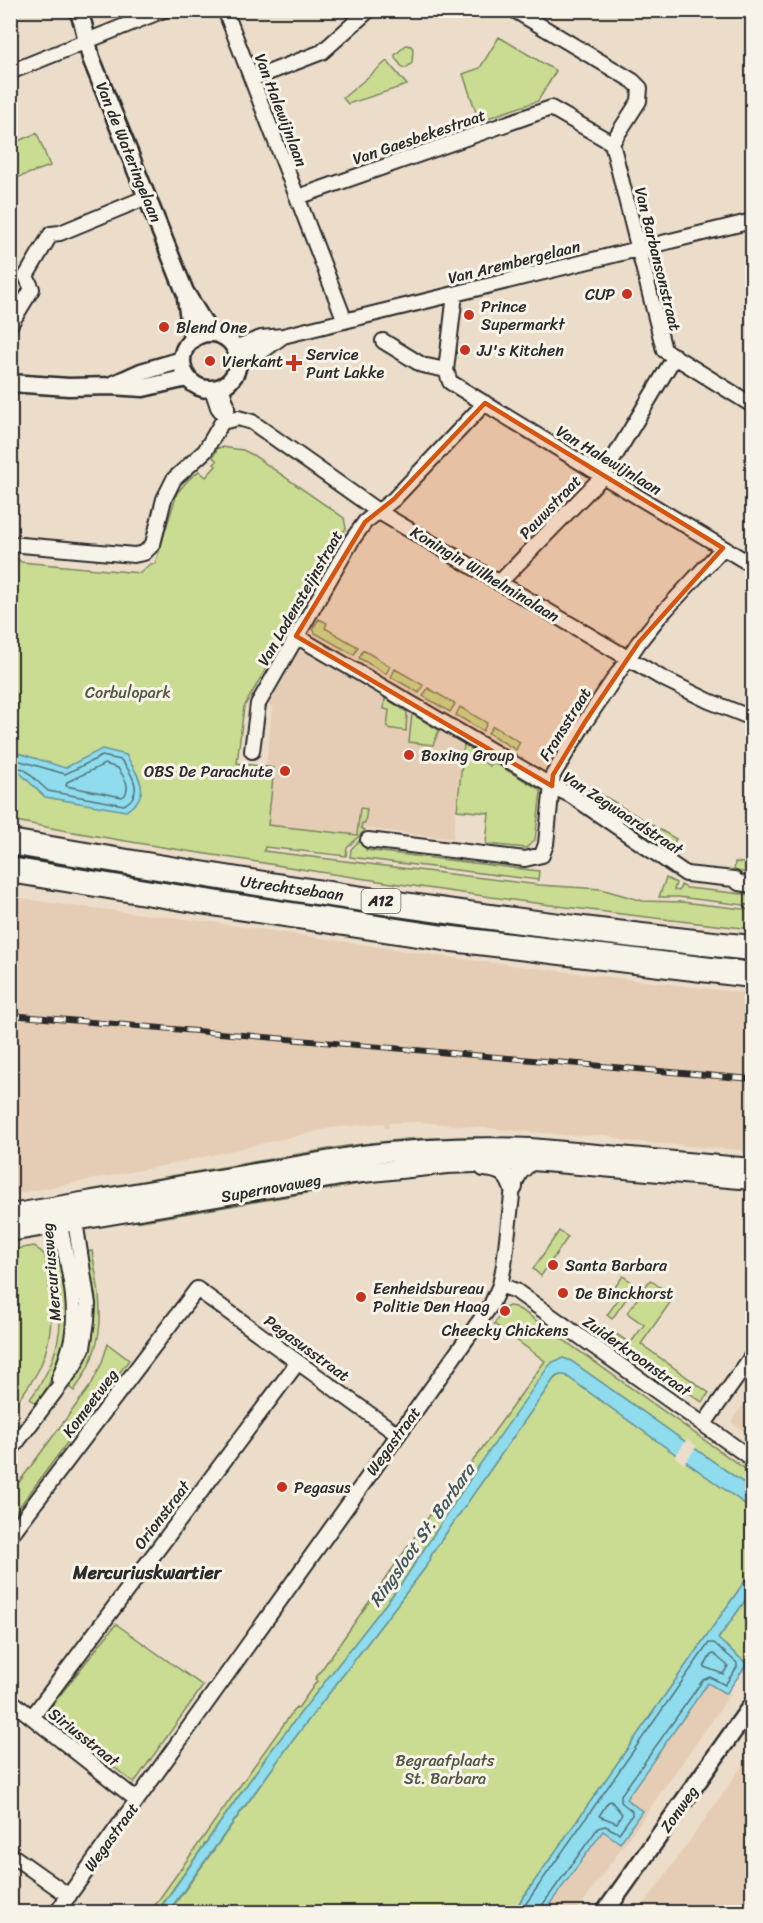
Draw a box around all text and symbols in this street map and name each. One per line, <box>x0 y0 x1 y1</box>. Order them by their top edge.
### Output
street label: Van Halewijnlaan <box>246 49 316 171</box>
street label: Van de Wateringelaan <box>88 77 171 227</box>
street label: Van Gaesbekestraat <box>348 101 490 173</box>
street label: Van Barbansonstraat <box>626 184 690 334</box>
street label: Van Arembergelaan <box>445 231 584 292</box>
place label: CUP <box>585 280 616 309</box>
marker: CUP <box>620 287 634 301</box>
place label: Prince Supermarkt <box>481 292 565 339</box>
marker: Prince Supermarkt <box>462 308 476 322</box>
place label: Blend One <box>176 313 247 342</box>
marker: Blend One <box>157 320 171 334</box>
place label: JJ's Kitchen <box>476 336 564 365</box>
place label: Service Punt Lakke <box>306 340 384 387</box>
marker: JJ's Kitchen <box>458 343 472 357</box>
place label: Vierkant <box>222 347 283 376</box>
marker: Vierkant <box>203 354 217 368</box>
marker: Service Punt Lakke <box>287 356 301 370</box>
street label: Van Halewijnlaan <box>550 417 668 503</box>
street label: Pauwstraat <box>512 468 588 546</box>
street label: Koningin Wilhelminalaan <box>405 518 566 630</box>
street label: Van Lodensteijnstraat <box>249 524 351 672</box>
park label: Corbulopark <box>85 678 171 707</box>
street label: Fransstraat <box>531 681 599 767</box>
place label: Boxing Group <box>421 741 515 770</box>
marker: Boxing Group <box>402 748 416 762</box>
place label: OBS De Parachute <box>144 757 273 786</box>
street label: Van Zegwaardstraat <box>557 763 690 863</box>
marker: OBS De Parachute <box>278 764 292 778</box>
street label: Utrechtsebaan <box>238 866 346 910</box>
road number: A12 <box>362 889 400 913</box>
street label: Supernovaweg <box>219 1165 323 1211</box>
street label: Mercuriusweg <box>32 1222 70 1322</box>
place label: Santa Barbara <box>565 1251 668 1280</box>
marker: Santa Barbara <box>546 1258 560 1272</box>
place label: Eenheidsbureau Politie Den Haag <box>373 1274 490 1321</box>
place label: De Binckhorst <box>575 1279 673 1308</box>
marker: De Binckhorst <box>556 1286 570 1300</box>
marker: Eenheidsbureau Politie Den Haag <box>354 1290 368 1304</box>
marker: Cheecky Chickens <box>498 1304 512 1318</box>
street label: Pegasusstraat <box>258 1307 356 1389</box>
street label: Zuiderkroonstraat <box>577 1308 698 1405</box>
place label: Cheecky Chickens <box>442 1316 569 1345</box>
street label: Komeetweg <box>54 1362 126 1444</box>
street label: Wegastraat <box>358 1400 428 1482</box>
water label: Ringsloot St. Barbara <box>360 1455 485 1614</box>
place label: Pegasus <box>294 1473 351 1502</box>
street label: Orionstraat <box>126 1474 198 1556</box>
marker: Pegasus <box>275 1480 289 1494</box>
district label: Mercuriuskwartier <box>72 1557 223 1589</box>
street label: Siriusstraat <box>42 1700 126 1775</box>
park label: Begraafplaats St. Barbara <box>396 1746 495 1793</box>
street label: Zonweg <box>652 1779 706 1839</box>
street label: Wegastraat <box>76 1796 146 1878</box>

